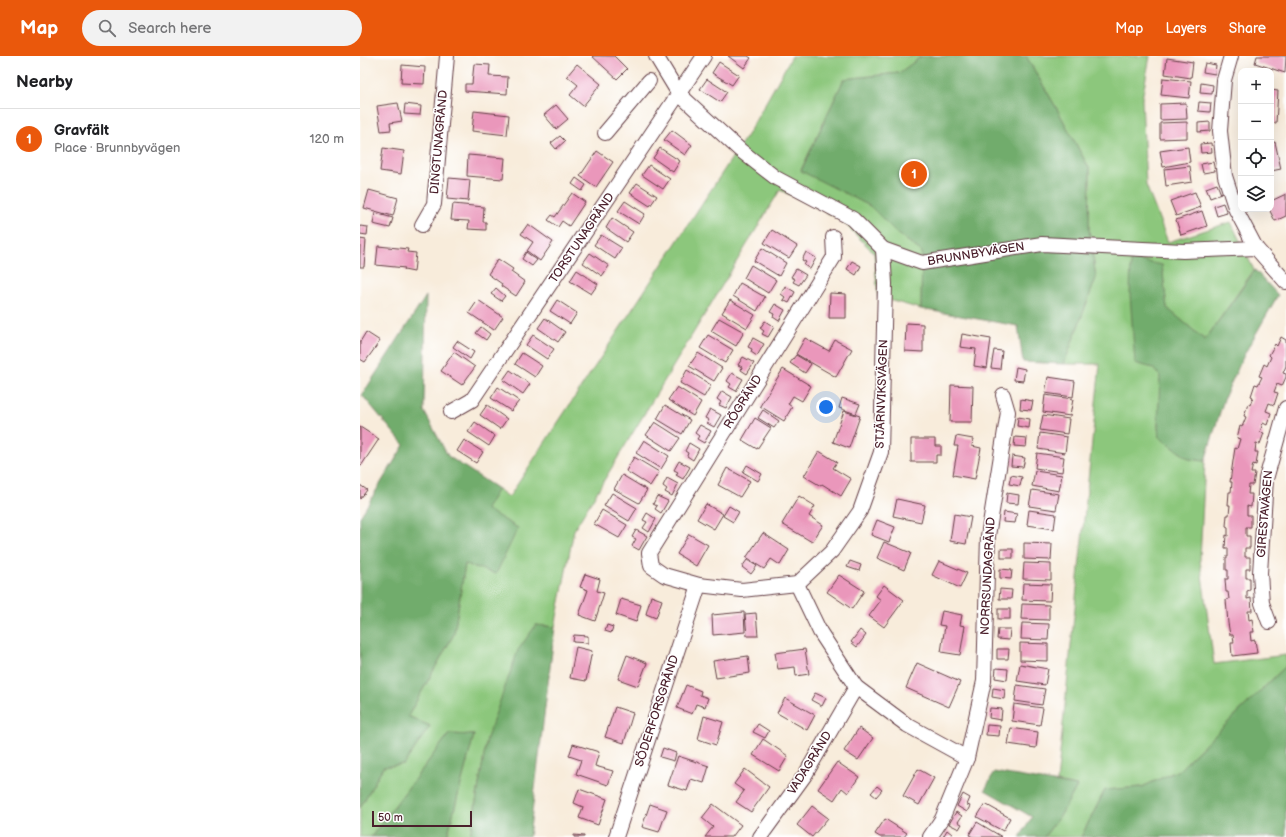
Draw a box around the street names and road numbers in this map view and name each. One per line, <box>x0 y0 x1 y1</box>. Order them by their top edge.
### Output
street label: DINGTUNAGRÄND <box>426 89 451 195</box>
street label: TORSTUNAGRÄND <box>545 189 618 286</box>
street label: BRUNNBYVÄGEN <box>926 238 1026 269</box>
street label: STJÄRNVIKSVÄGEN <box>872 339 891 449</box>
street label: RÖGRÄND <box>720 372 766 432</box>
street label: GIRESTAVÄGEN <box>1253 470 1276 558</box>
street label: NORRSUNDAGRÄND <box>976 516 999 635</box>
street label: SÖDERFORSGRÄND <box>631 653 682 769</box>
street label: VADAGRÄND <box>784 728 835 797</box>

